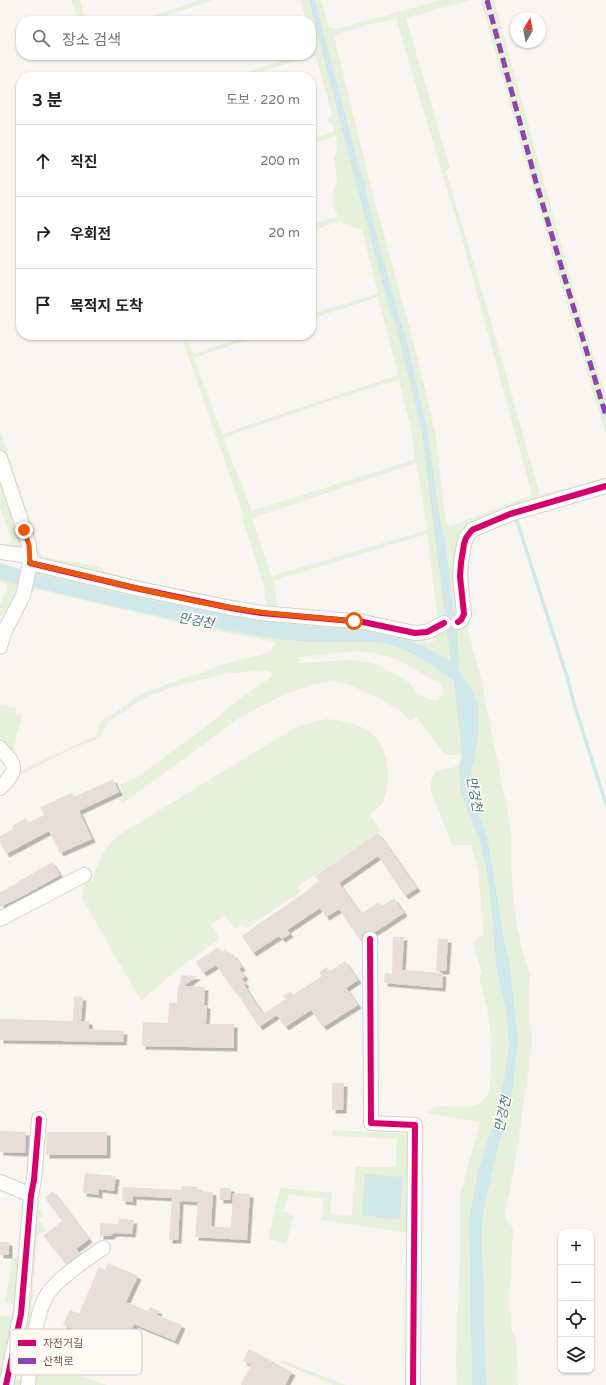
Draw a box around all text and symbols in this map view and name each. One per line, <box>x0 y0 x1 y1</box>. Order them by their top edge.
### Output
north arrow <box>510 12 546 48</box>
search box <box>16 16 316 60</box>
icon: search <box>30 27 52 49</box>
text: 장소 검색 <box>62 31 121 49</box>
text: 3 분 <box>32 90 63 111</box>
text: 도보 · 220 m <box>226 92 300 108</box>
icon: ahead <box>32 150 54 172</box>
text: 직진 <box>70 153 98 171</box>
text: 200 m <box>260 153 300 169</box>
icon: right <box>32 222 54 244</box>
text: 우회전 <box>70 225 111 243</box>
text: 20 m <box>268 225 300 241</box>
icon: arrive <box>32 294 54 316</box>
text: 목적지 도착 <box>70 297 143 315</box>
route end <box>15 521 33 539</box>
water label: 만겅천 <box>177 610 216 632</box>
route start <box>345 612 363 630</box>
water label: 만겅천 <box>463 775 485 814</box>
water label: 만겅천 <box>491 1094 515 1133</box>
map controls <box>558 1229 594 1373</box>
button: + <box>558 1229 594 1265</box>
button: − <box>558 1265 594 1301</box>
button: locate <box>558 1301 594 1337</box>
legend <box>10 1329 142 1375</box>
text: 자전거길 <box>43 1337 83 1350</box>
button: layers <box>558 1337 594 1373</box>
text: 산책로 <box>43 1355 73 1368</box>

